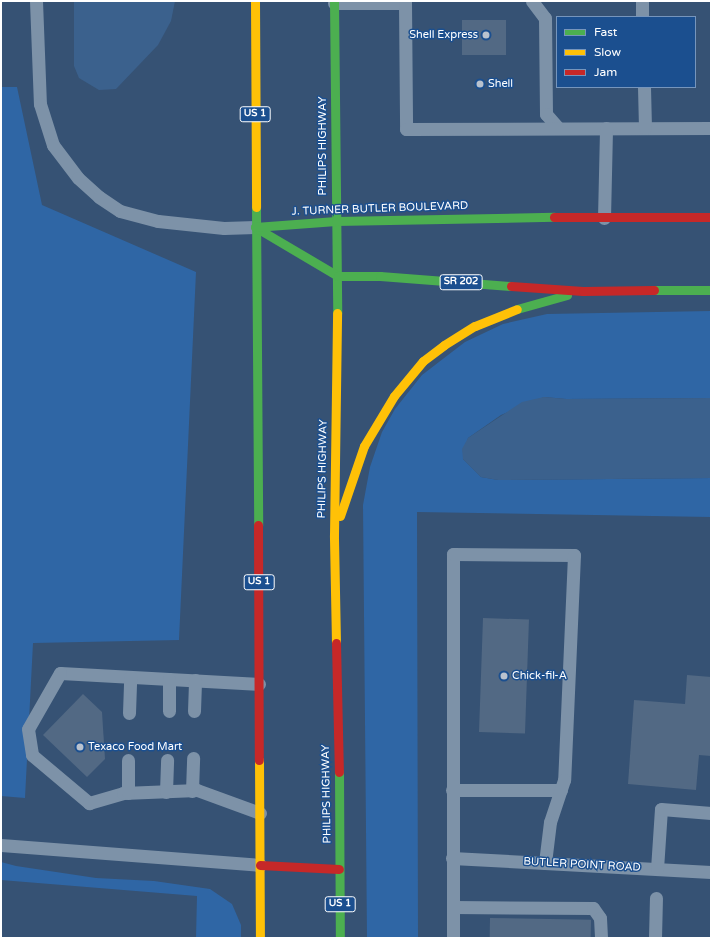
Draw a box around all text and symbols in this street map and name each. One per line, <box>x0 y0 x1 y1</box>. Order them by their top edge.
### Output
legend <box>556 16 696 88</box>
text: Fast <box>594 25 617 39</box>
place label: Shell Express <box>409 28 478 42</box>
marker: Shell Express <box>481 30 491 40</box>
text: Slow <box>594 45 621 59</box>
text: Jam <box>594 65 617 79</box>
place label: Shell <box>488 77 513 91</box>
marker: Shell <box>475 79 485 89</box>
street label: PHILIPS HIGHWAY <box>316 96 330 196</box>
road number: US 1 <box>239 106 271 122</box>
street label: J. TURNER BUTLER BOULEVARD <box>291 199 469 219</box>
road number: SR 202 <box>439 274 483 290</box>
street label: PHILIPS HIGHWAY <box>316 419 330 519</box>
road number: US 1 <box>243 574 275 590</box>
place label: Chick-fil-A <box>512 669 567 683</box>
marker: Chick-fil-A <box>499 671 509 681</box>
place label: Texaco Food Mart <box>88 740 182 754</box>
marker: Texaco Food Mart <box>75 742 85 752</box>
street label: PHILIPS HIGHWAY <box>320 744 334 844</box>
street label: BUTLER POINT ROAD <box>523 855 641 875</box>
road number: US 1 <box>324 896 356 912</box>

